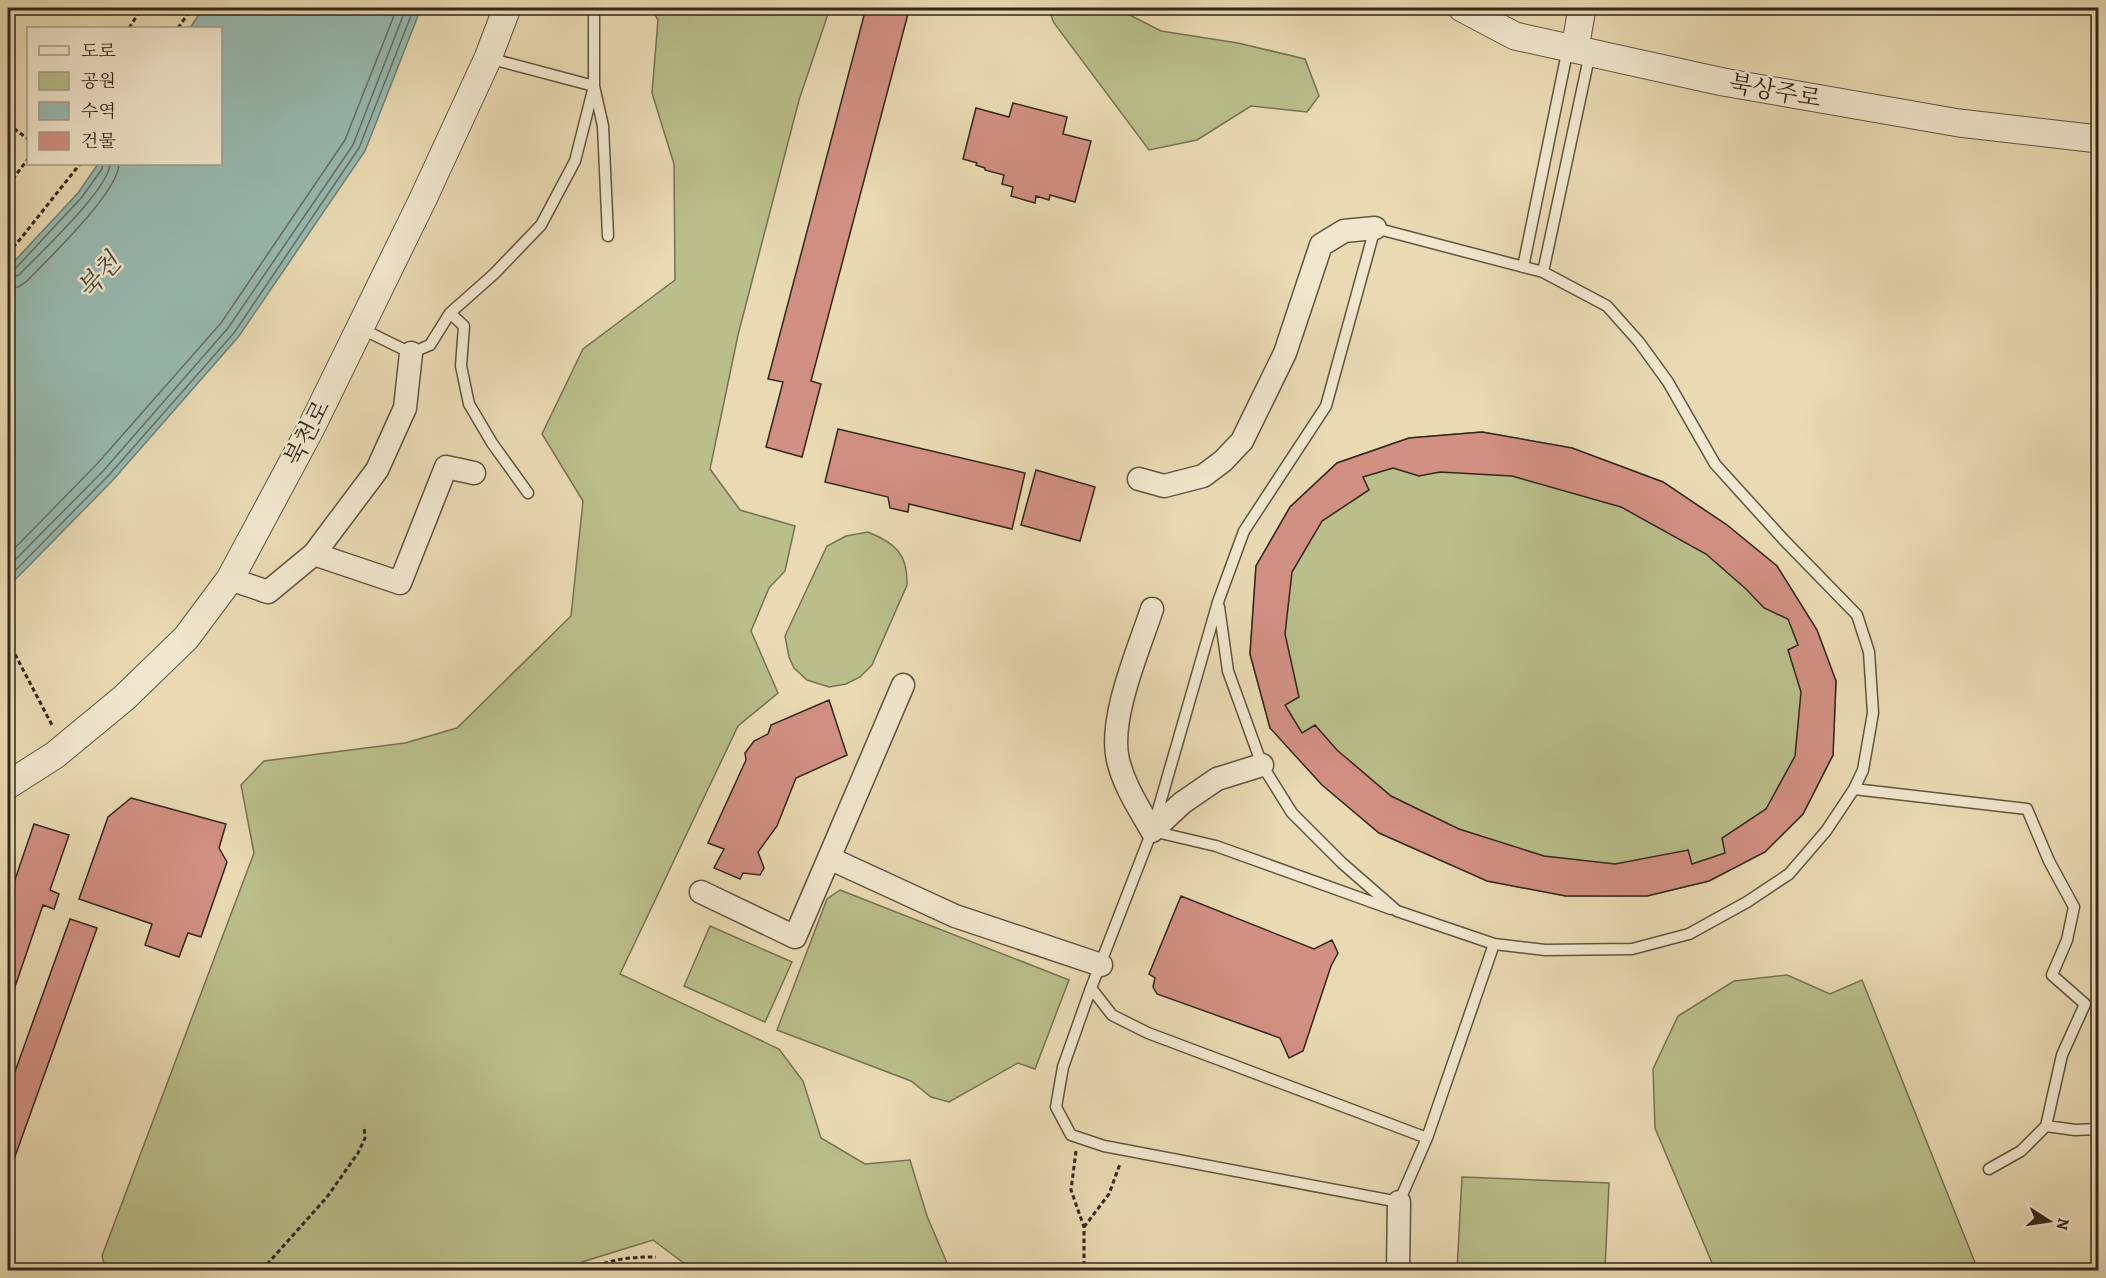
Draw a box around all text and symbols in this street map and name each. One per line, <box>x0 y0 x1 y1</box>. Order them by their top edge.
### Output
legend <box>27 27 222 165</box>
text: 도로 <box>81 39 116 63</box>
street label: 북상주로 <box>1727 67 1823 115</box>
text: 공원 <box>81 69 116 93</box>
text: 수역 <box>81 99 116 123</box>
text: 건물 <box>81 129 116 153</box>
water label: 북천 <box>69 244 130 306</box>
street label: 북천로 <box>277 395 337 471</box>
north arrow <box>2019 1191 2079 1251</box>
text: N <box>2051 1216 2075 1232</box>

